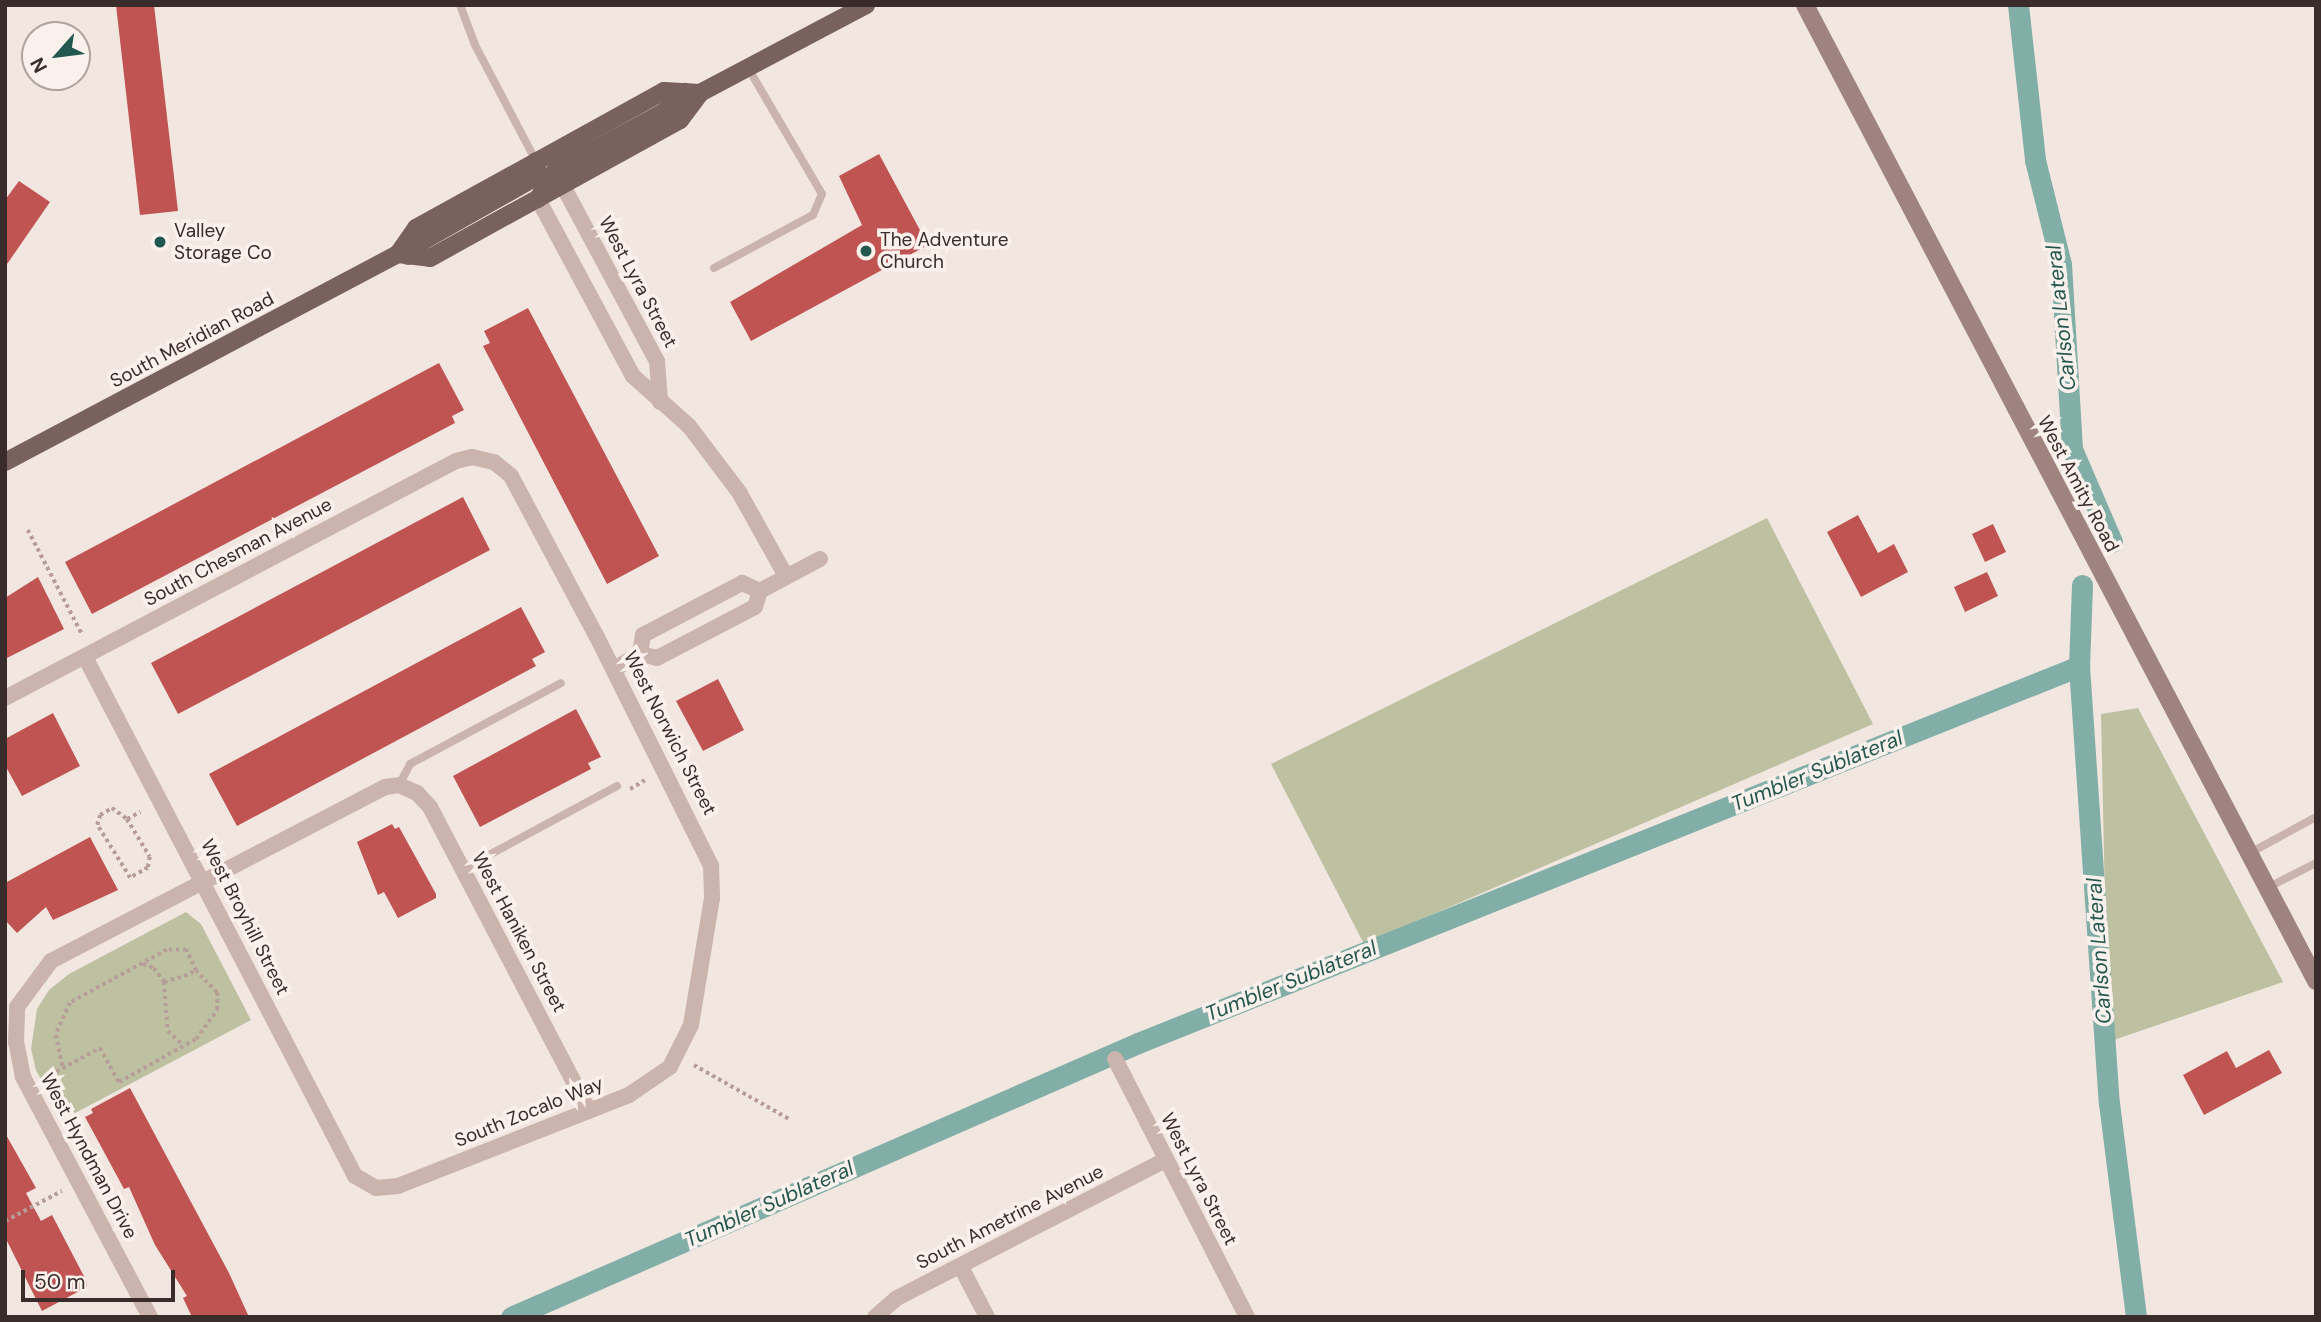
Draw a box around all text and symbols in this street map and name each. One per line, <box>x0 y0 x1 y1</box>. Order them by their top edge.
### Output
north arrow <box>21 21 91 91</box>
text: N <box>24 53 53 77</box>
street label: West Lyra Street <box>594 212 682 352</box>
place label: Valley Storage Co <box>174 220 272 264</box>
place label: The Adventure Church <box>880 229 1008 273</box>
marker: Valley Storage Co <box>152 234 168 250</box>
marker: The Adventure Church <box>858 243 874 259</box>
water label: Carlson Lateral <box>2041 244 2081 392</box>
street label: South Meridian Road <box>106 287 278 393</box>
street label: West Amity Road <box>2032 412 2124 556</box>
street label: South Chesman Avenue <box>140 493 336 611</box>
street label: West Norwich Street <box>619 647 721 819</box>
water label: Tumbler Sublateral <box>1728 725 1906 817</box>
street label: West Broyhill Street <box>196 835 294 999</box>
street label: West Haniken Street <box>467 848 571 1016</box>
water label: Carlson Lateral <box>2081 877 2117 1025</box>
water label: Tumbler Sublateral <box>1202 935 1380 1027</box>
street label: West Hyndman Drive <box>36 1069 142 1243</box>
street label: South Zocalo Way <box>451 1072 607 1152</box>
street label: West Lyra Street <box>1156 1109 1242 1249</box>
water label: Tumbler Sublateral <box>681 1155 857 1253</box>
street label: South Ametrine Avenue <box>913 1160 1107 1274</box>
scale bar <box>24 1256 178 1300</box>
text: 50 m <box>34 1268 85 1296</box>

